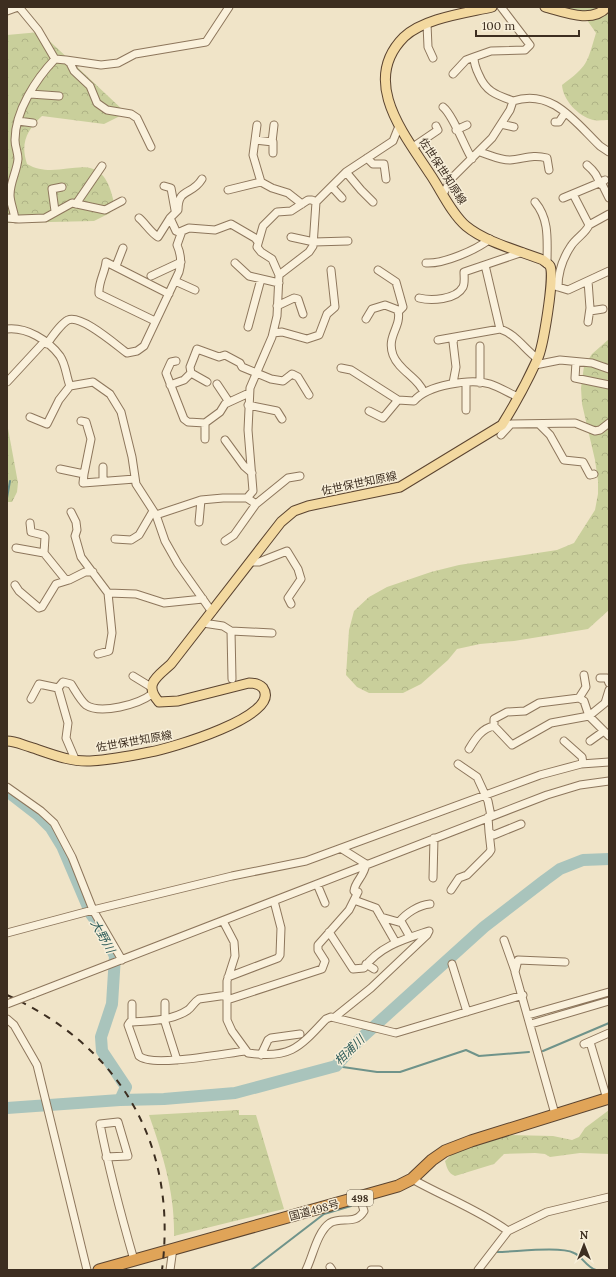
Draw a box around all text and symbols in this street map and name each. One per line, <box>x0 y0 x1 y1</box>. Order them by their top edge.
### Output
scale bar <box>476 12 579 38</box>
text: 100 m <box>482 18 515 33</box>
street label: 佐世保世知原線 <box>416 135 470 207</box>
street label: 佐世保世知原線 <box>320 468 398 498</box>
street label: 佐世保世知原線 <box>95 727 173 755</box>
water label: 大野川 <box>88 917 119 957</box>
water label: 相浦川 <box>331 1031 369 1068</box>
road number: 498 <box>347 1190 373 1206</box>
street label: 国道498号 <box>287 1197 341 1223</box>
north arrow <box>564 1225 604 1265</box>
text: N <box>580 1228 589 1242</box>

